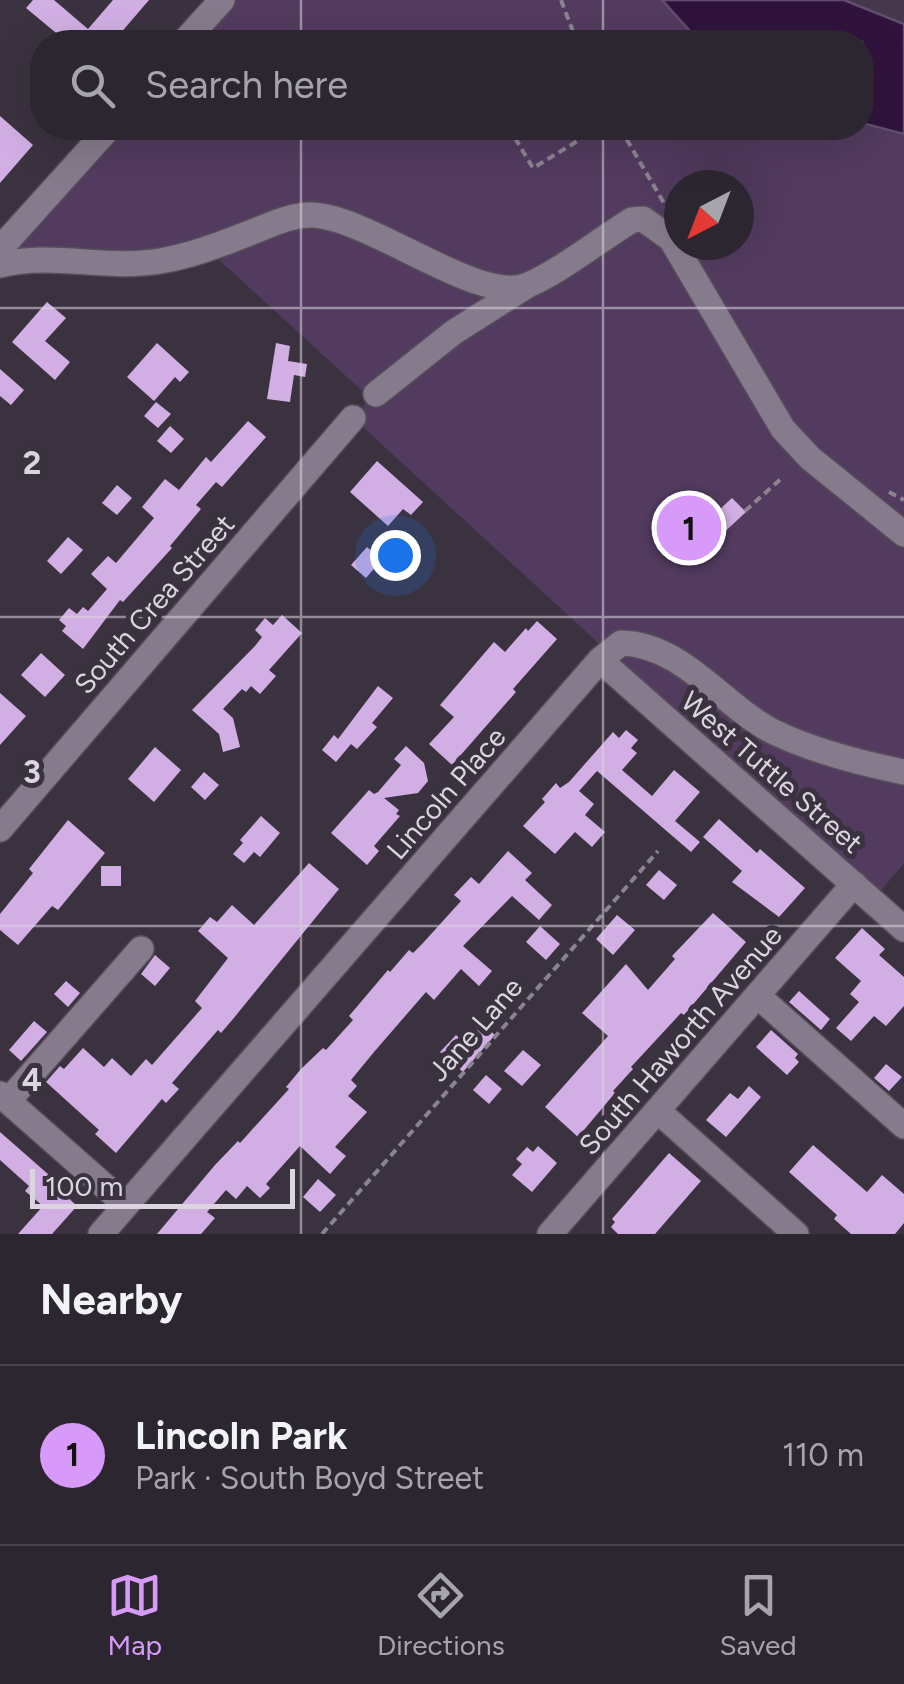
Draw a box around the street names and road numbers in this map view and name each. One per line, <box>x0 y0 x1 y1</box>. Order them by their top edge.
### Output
street label: South Crea Street <box>67 507 241 701</box>
street label: West Tuttle Street <box>674 684 870 860</box>
street label: Lincoln Place <box>379 720 513 866</box>
street label: South Haworth Avenue <box>571 919 789 1161</box>
street label: Jane Lane <box>421 970 529 1088</box>

